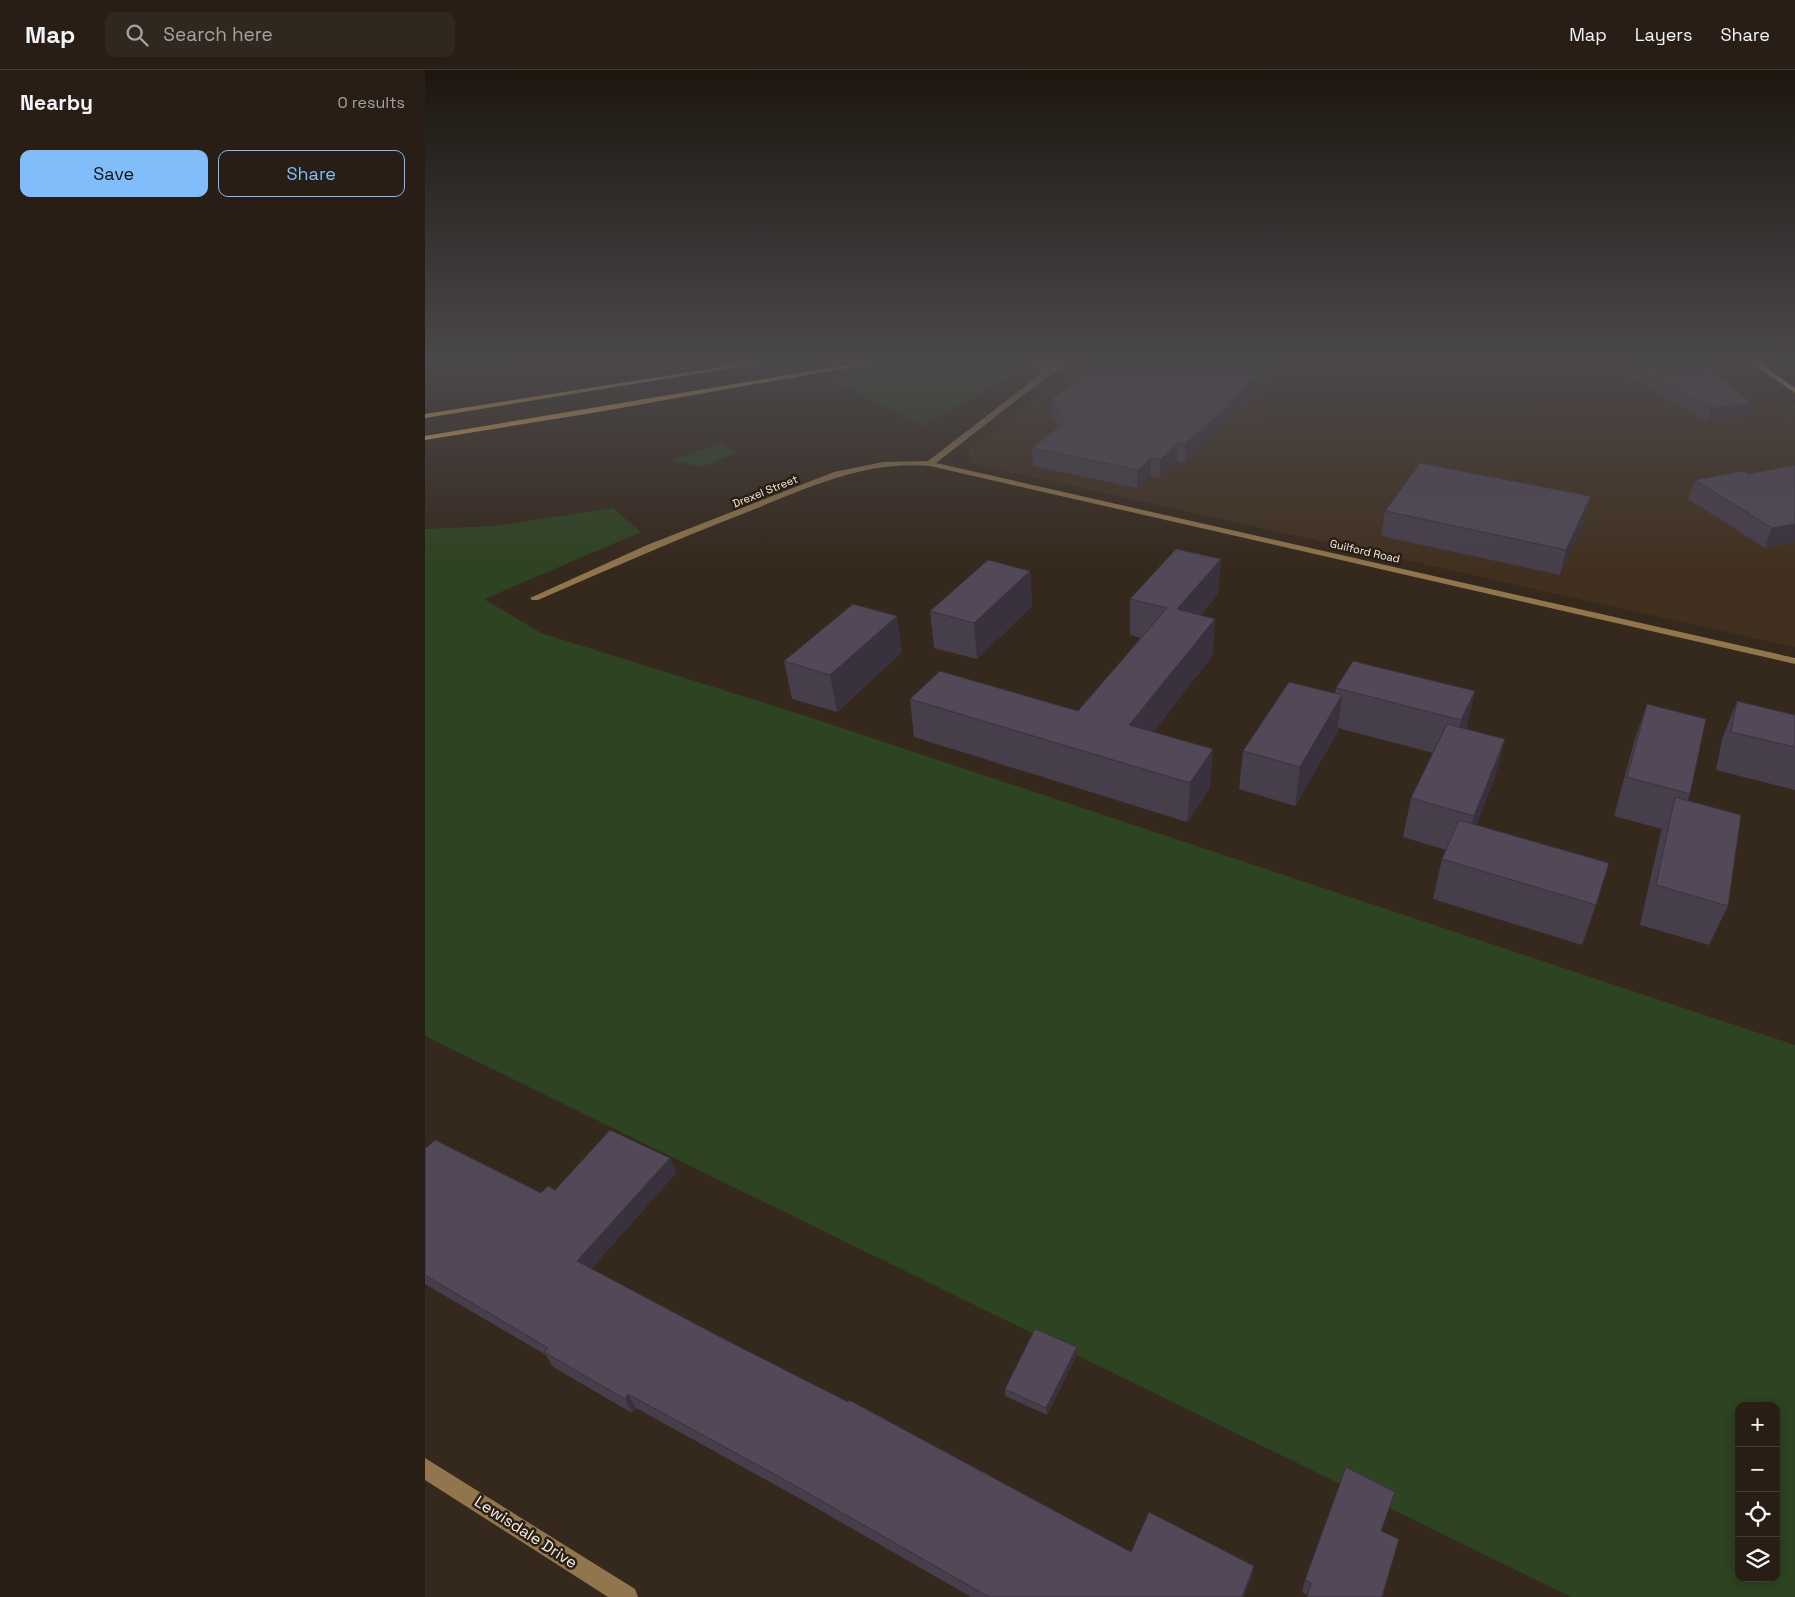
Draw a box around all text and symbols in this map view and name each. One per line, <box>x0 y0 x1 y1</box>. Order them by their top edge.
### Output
search box <box>105 12 455 57</box>
text: Map <box>25 19 75 50</box>
icon: search <box>123 21 151 49</box>
text: Search here <box>163 22 273 47</box>
text: Map <box>1569 23 1607 46</box>
text: Layers <box>1635 23 1692 46</box>
text: Share <box>1720 23 1770 46</box>
text: Nearby <box>20 89 93 116</box>
text: 0 results <box>337 92 405 113</box>
button: Save <box>20 150 208 197</box>
button: Share <box>218 150 405 197</box>
street label: Drexel Street <box>730 472 800 510</box>
street label: Guilford Road <box>1329 536 1401 566</box>
map controls <box>1735 1402 1780 1582</box>
button: + <box>1735 1402 1780 1447</box>
button: − <box>1735 1447 1780 1492</box>
street label: Lewisdale Drive <box>471 1491 581 1573</box>
button: locate <box>1735 1492 1780 1537</box>
button: layers <box>1735 1537 1780 1582</box>

